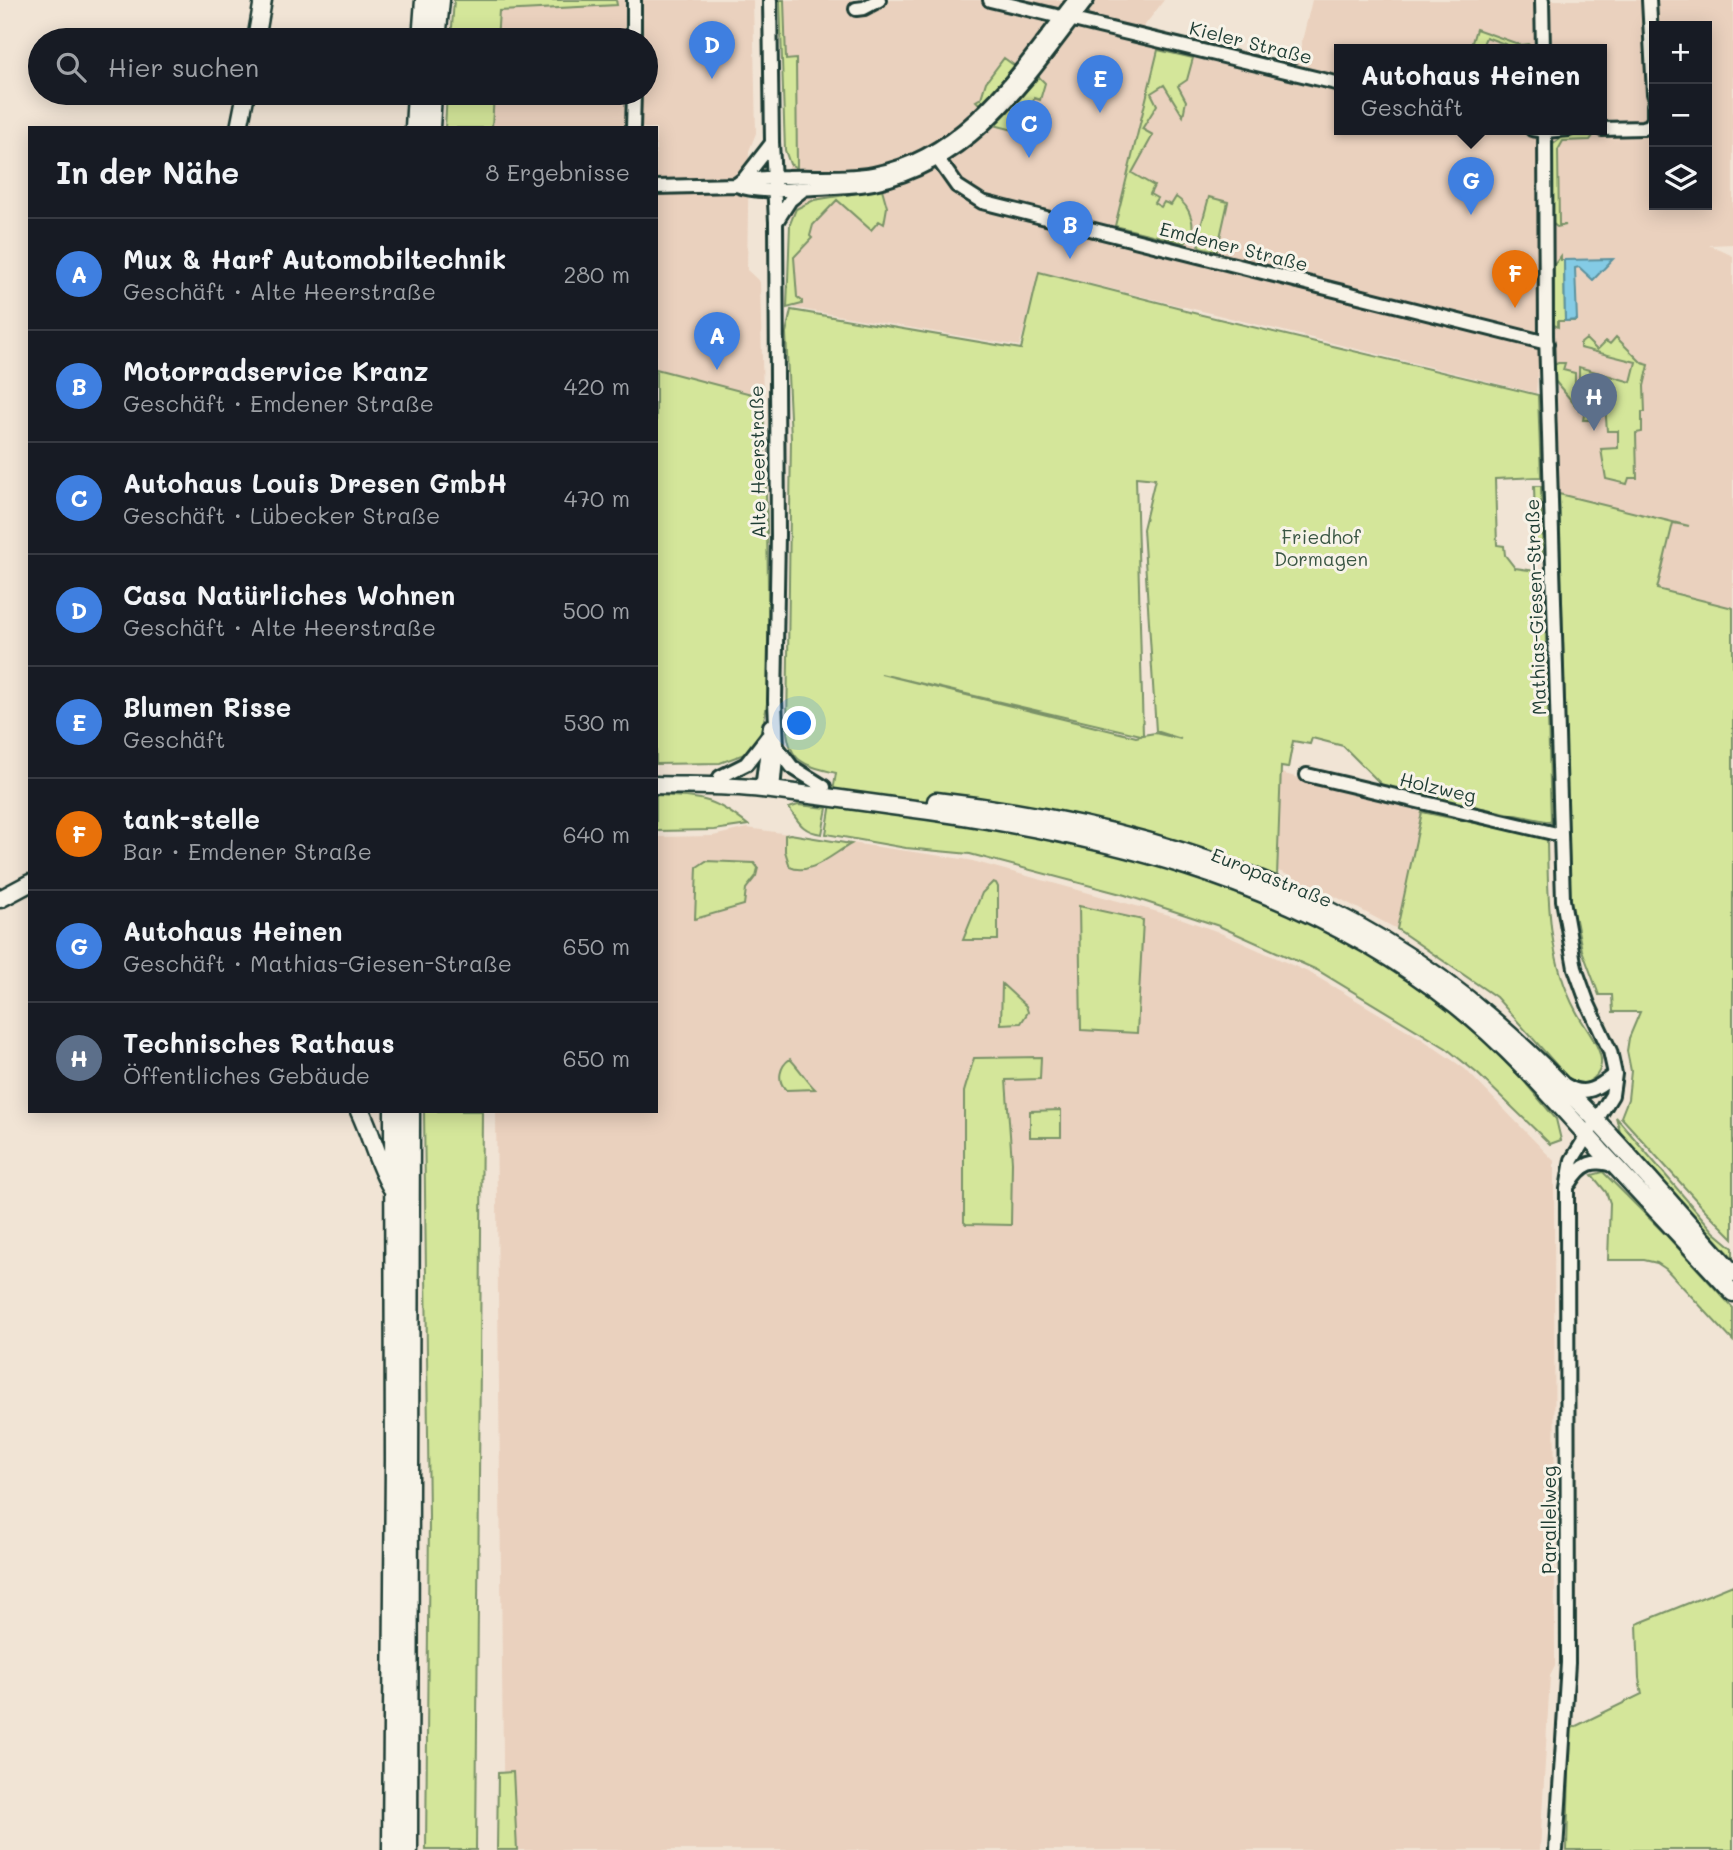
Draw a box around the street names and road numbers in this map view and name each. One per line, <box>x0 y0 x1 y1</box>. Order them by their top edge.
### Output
street label: Kieler Straße <box>1187 15 1315 69</box>
street label: Emdener Straße <box>1157 215 1311 277</box>
street label: Alte Heerstraße <box>743 385 771 539</box>
street label: Mathias-Giesen-Straße <box>1519 498 1551 716</box>
street label: Holzweg <box>1397 766 1479 808</box>
street label: Europastraße <box>1208 841 1336 913</box>
street label: Parallelweg <box>1536 1466 1561 1574</box>

